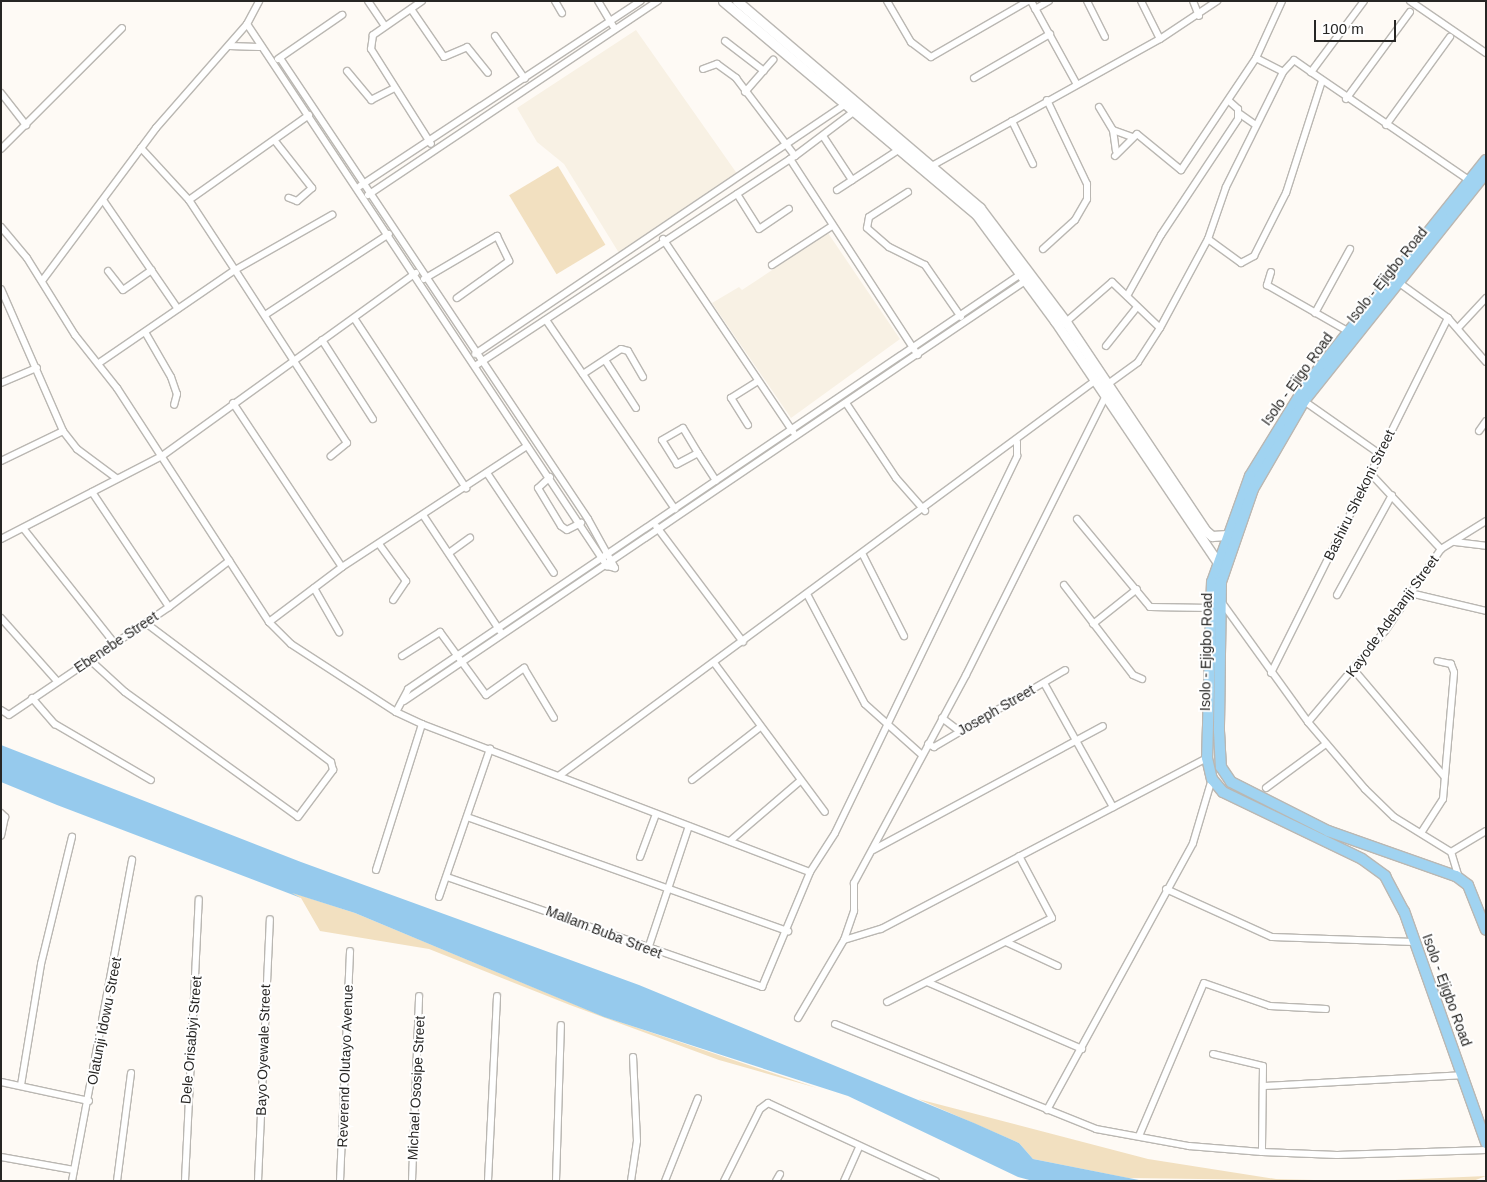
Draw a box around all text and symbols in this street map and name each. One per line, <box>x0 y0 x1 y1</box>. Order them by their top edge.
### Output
scale bar <box>1317 10 1400 42</box>
text: 100 m <box>1322 20 1364 37</box>
street label: Isolo - Ejigbo Road <box>1343 224 1431 326</box>
street label: Isolo - Ejigo Road <box>1258 329 1336 429</box>
street label: Bashiru Shekoni Street <box>1320 427 1398 563</box>
street label: Kayode Adebanji Street <box>1342 552 1442 680</box>
street label: Isolo - Ejigbo Road <box>1197 593 1215 711</box>
street label: Ebenebe Street <box>71 608 161 676</box>
street label: Joseph Street <box>954 681 1038 739</box>
street label: Mallam Buba Street <box>544 902 664 962</box>
street label: Isolo - Ejigbo Road <box>1419 932 1475 1048</box>
street label: Olatunji Idowu Street <box>83 956 125 1086</box>
street label: Dele Orisabiyi Street <box>177 975 205 1105</box>
street label: Bayo Oyewale Street <box>252 984 274 1116</box>
street label: Reverend Olutayo Avenue <box>334 984 356 1148</box>
street label: Michael Ososipe Street <box>404 1015 428 1161</box>

